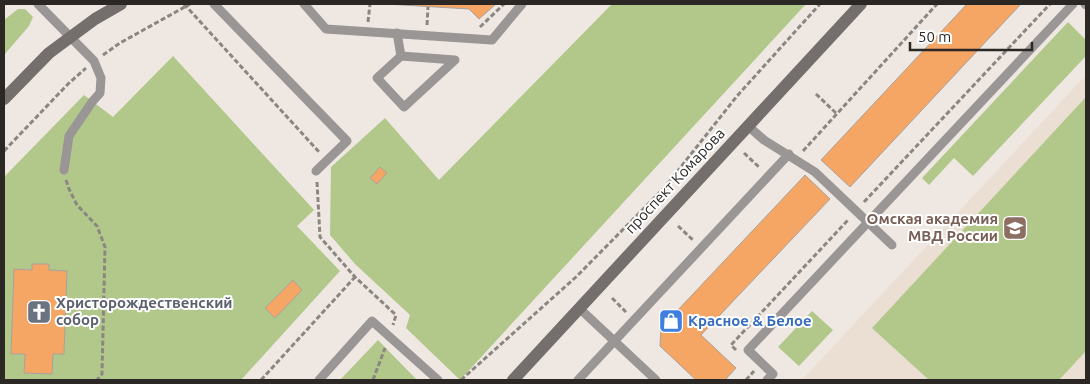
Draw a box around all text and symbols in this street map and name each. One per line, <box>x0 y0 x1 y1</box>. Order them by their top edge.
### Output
scale bar <box>910 20 1032 52</box>
text: 50 m <box>918 28 951 45</box>
street label: проспект Комарова <box>621 124 728 237</box>
place label: Омская академия МВД России <box>867 210 998 244</box>
school or university icon: Омская академия МВД России <box>1002 215 1028 241</box>
place label: Христорождественский собор <box>56 294 233 328</box>
church icon: Христорождественский собор <box>26 299 52 325</box>
shop icon: Красное & Белое <box>658 308 684 334</box>
place label: Красное & Белое <box>688 312 812 329</box>

